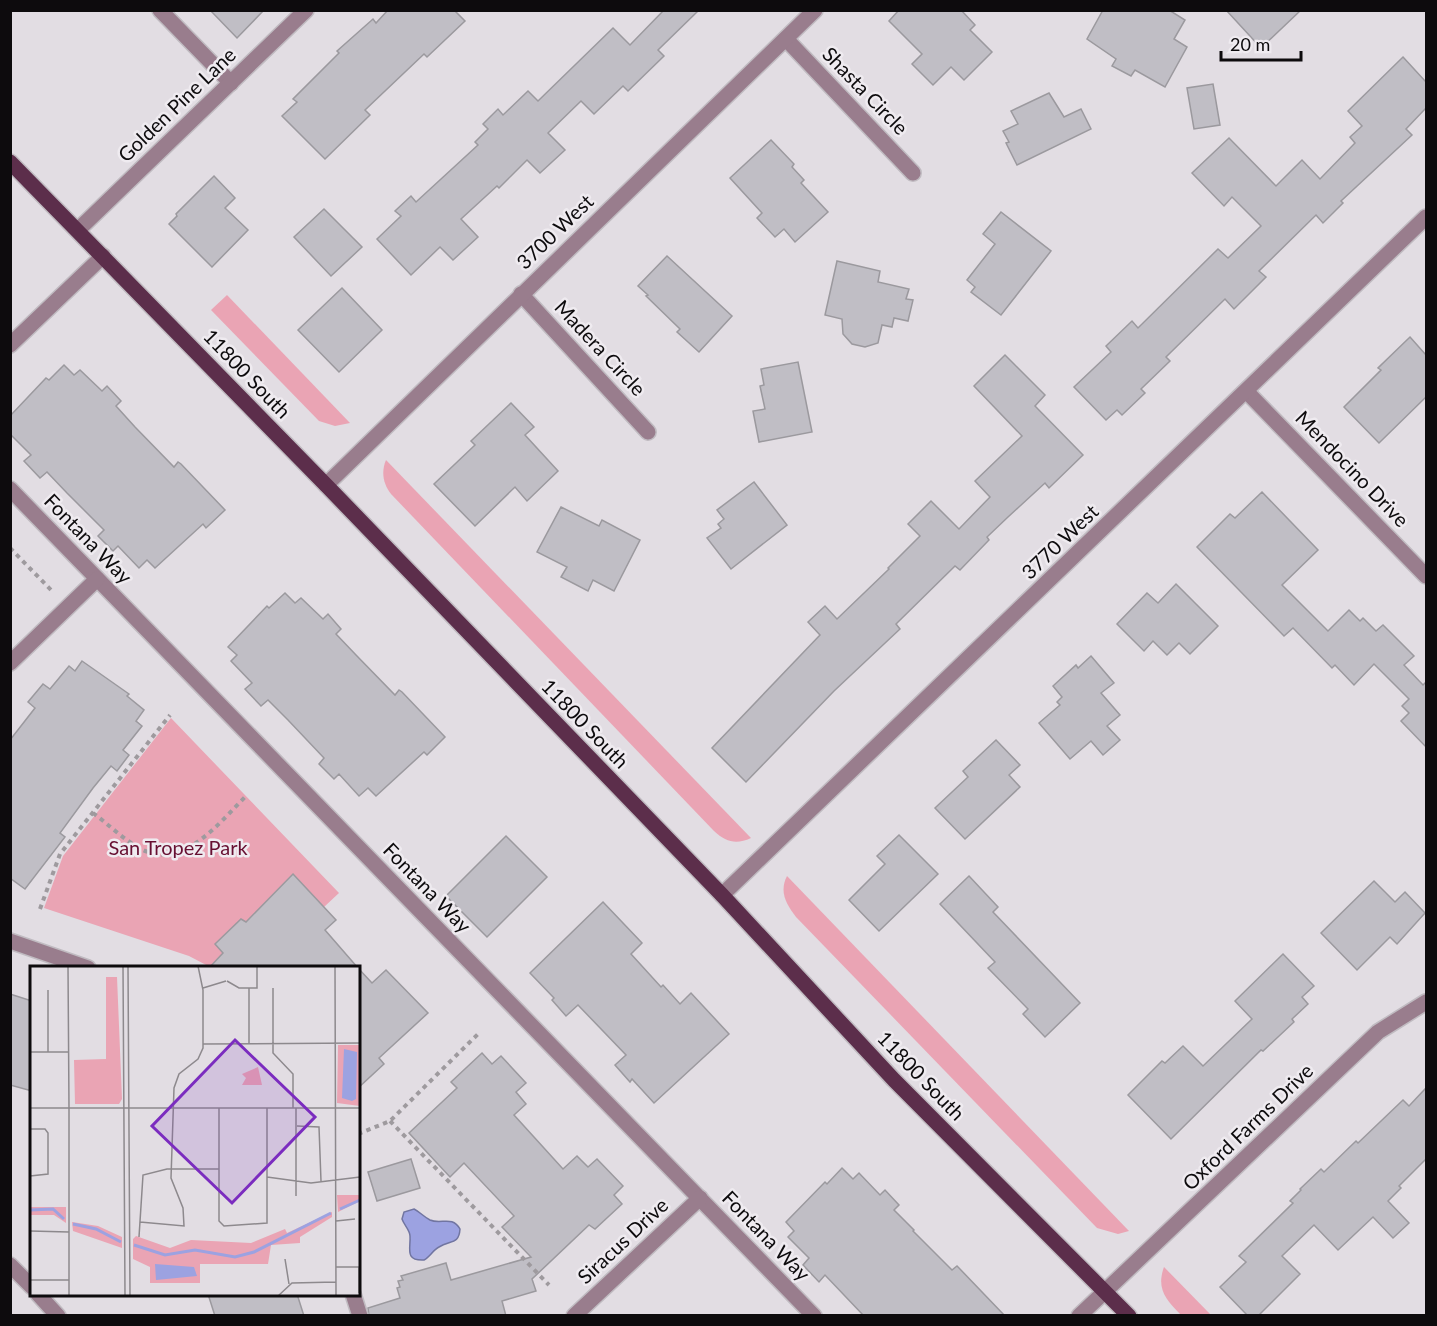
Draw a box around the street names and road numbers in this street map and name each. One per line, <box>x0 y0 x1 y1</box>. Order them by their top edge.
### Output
street label: Shasta Circle <box>818 41 913 139</box>
street label: Golden Pine Lane <box>113 42 240 166</box>
street label: 3700 West <box>511 189 598 274</box>
street label: Madera Circle <box>550 295 651 400</box>
street label: 11800 South <box>199 324 296 423</box>
street label: Mendocino Drive <box>1291 405 1414 531</box>
street label: Fontana Way <box>40 488 138 589</box>
street label: 3770 West <box>1016 499 1103 584</box>
street label: 11800 South <box>537 674 634 773</box>
street label: Fontana Way <box>379 837 477 938</box>
street label: 11800 South <box>873 1026 970 1125</box>
street label: Oxford Farms Drive <box>1177 1058 1317 1195</box>
street label: Fontana Way <box>718 1185 816 1286</box>
street label: Siracus Drive <box>572 1192 672 1288</box>

